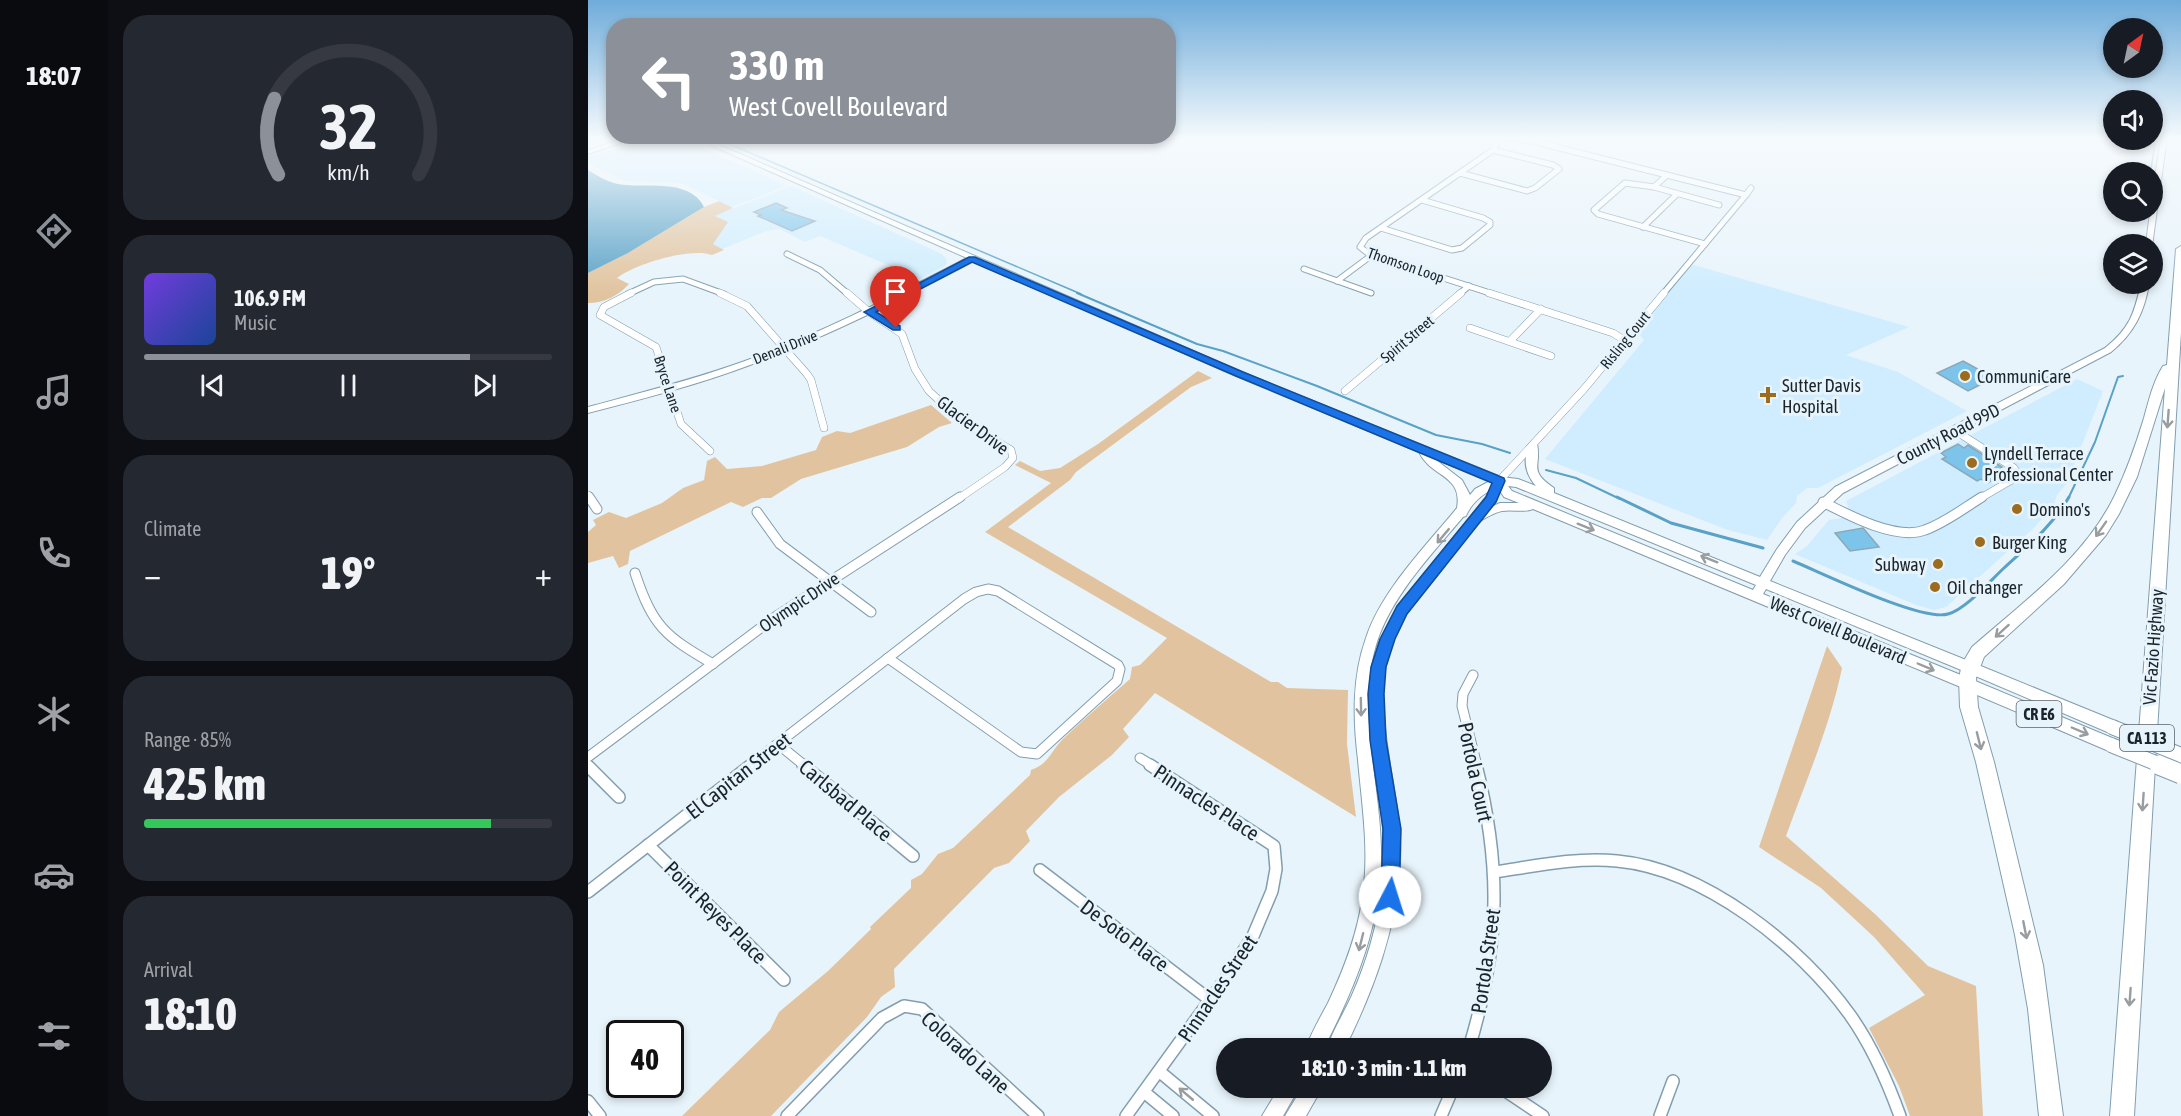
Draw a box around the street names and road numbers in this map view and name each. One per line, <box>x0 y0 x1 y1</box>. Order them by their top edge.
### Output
street label: Thomson Loop <box>1365 244 1447 286</box>
street label: Risling Court <box>1597 308 1653 372</box>
street label: Spirit Street <box>1377 312 1437 366</box>
street label: Denali Drive <box>750 326 820 368</box>
street label: Bryce Lane <box>651 353 685 415</box>
street label: Glacier Drive <box>933 391 1013 459</box>
street label: County Road 99D <box>1893 399 2003 469</box>
street label: Olympic Drive <box>755 568 843 636</box>
street label: Vic Fazio Highway <box>2138 588 2168 706</box>
street label: West Covell Boulevard <box>1767 592 1909 668</box>
road number: CR E6 <box>2016 701 2062 727</box>
street label: Portola Court <box>1454 720 1498 824</box>
road number: CA 113 <box>2120 725 2174 751</box>
street label: El Capitan Street <box>681 727 795 823</box>
street label: Carlsbad Place <box>795 754 897 846</box>
street label: Pinnacles Place <box>1150 759 1264 845</box>
street label: Point Reyes Place <box>660 856 772 968</box>
street label: De Soto Place <box>1076 894 1174 976</box>
street label: Portola Street <box>1466 907 1504 1015</box>
street label: Pinnacles Street <box>1172 930 1262 1046</box>
street label: Colorado Lane <box>917 1006 1015 1098</box>

